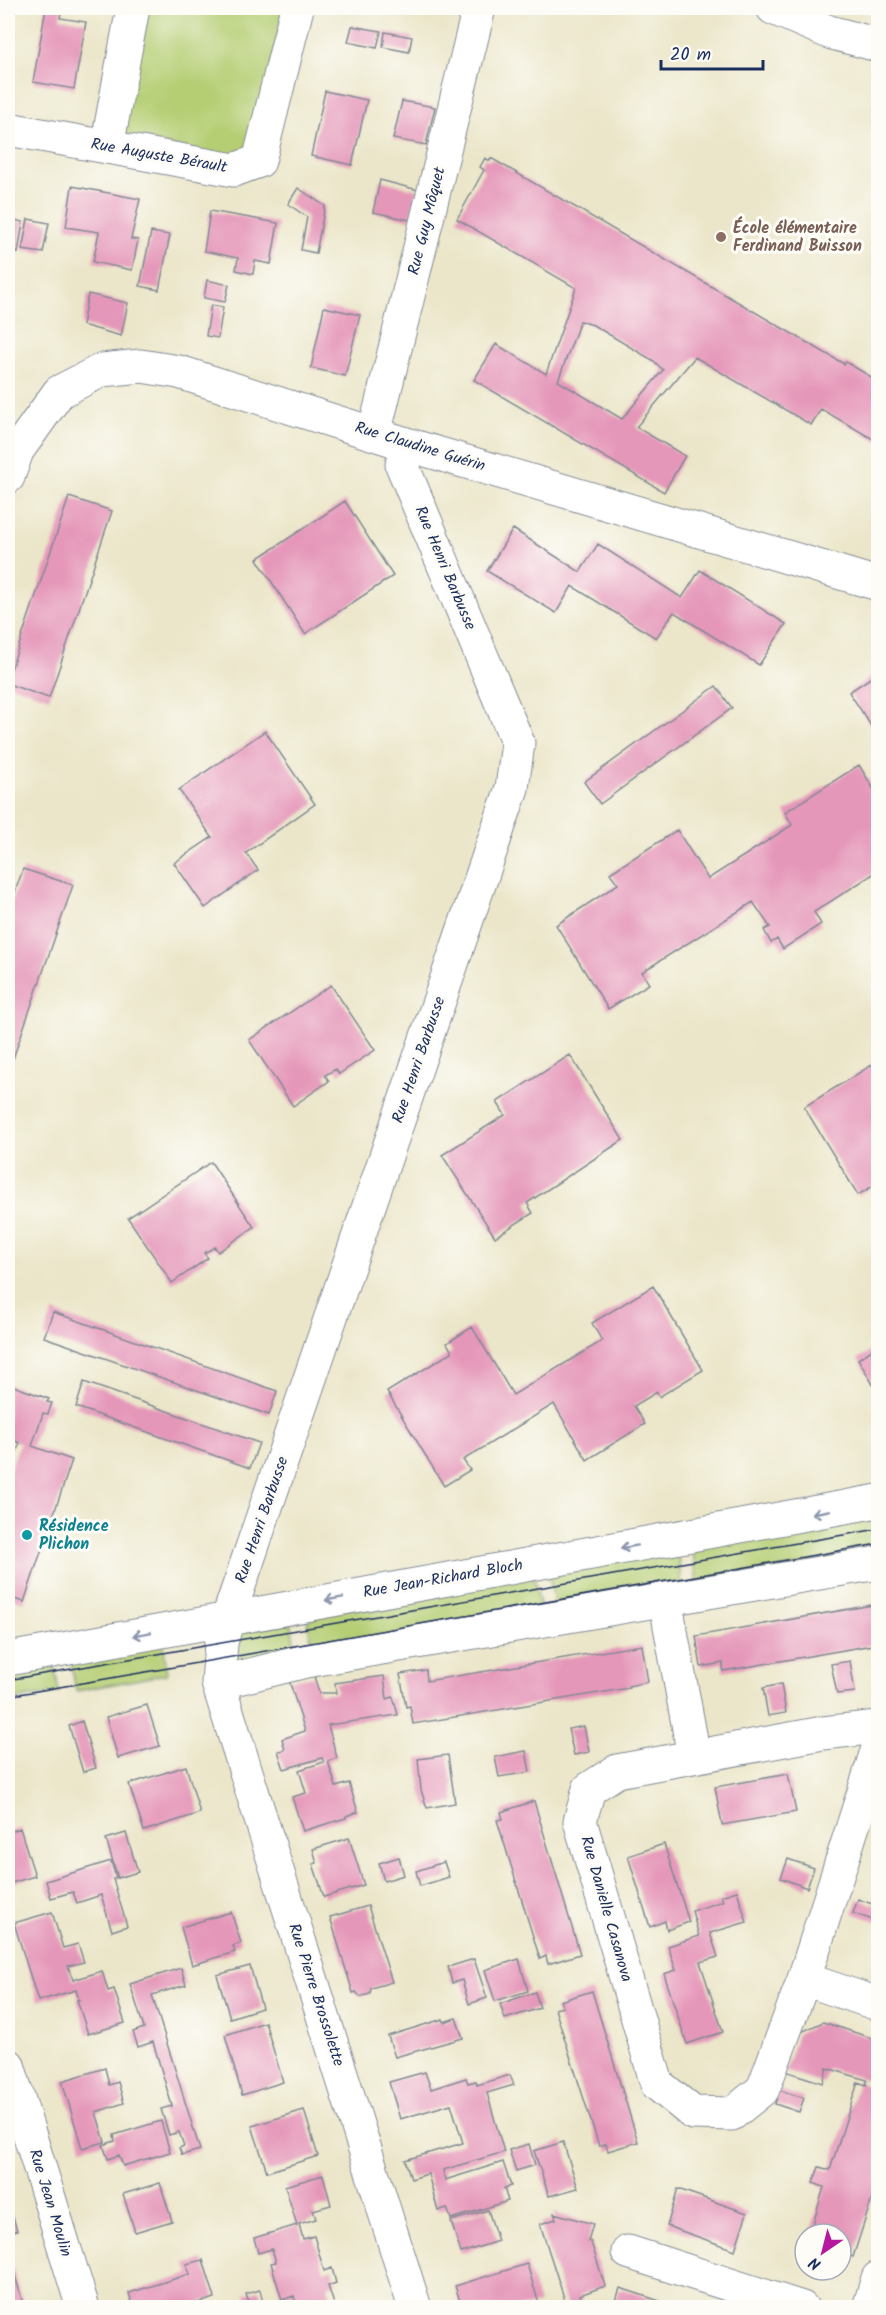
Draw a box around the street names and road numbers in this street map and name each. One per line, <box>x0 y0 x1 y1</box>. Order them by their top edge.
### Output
street label: Rue Auguste Bérault <box>89 132 230 180</box>
street label: Rue Guy Môquet <box>401 164 453 278</box>
street label: Rue Claudine Guérin <box>352 415 488 479</box>
street label: Rue Henri Barbusse <box>408 502 482 634</box>
street label: Rue Henri Barbusse <box>386 993 452 1127</box>
street label: Rue Henri Barbusse <box>229 1453 295 1587</box>
street label: Rue Jean-Richard Bloch <box>361 1553 525 1605</box>
street label: Rue Danielle Casanova <box>573 1833 639 1985</box>
street label: Rue Pierre Brossolette <box>281 1920 351 2070</box>
street label: Rue Jean Moulin <box>22 2146 78 2260</box>

